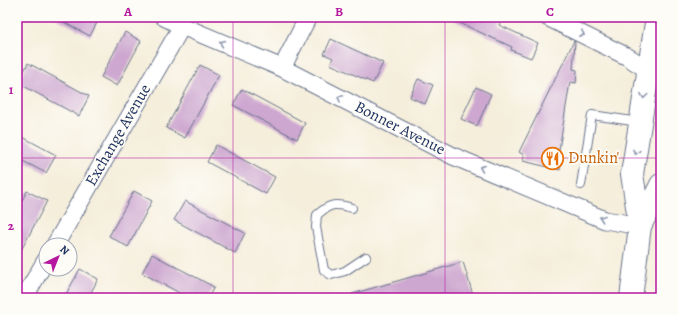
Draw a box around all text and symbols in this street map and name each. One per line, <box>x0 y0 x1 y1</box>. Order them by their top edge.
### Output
text: A <box>123 3 133 20</box>
text: B <box>335 3 343 20</box>
text: C <box>546 3 554 20</box>
one-way arrow <box>578 29 585 37</box>
one-way arrow <box>219 40 227 48</box>
street label: Exchange Avenue <box>80 80 156 190</box>
text: 1 <box>9 81 14 98</box>
one-way arrow <box>640 93 649 99</box>
one-way arrow <box>337 95 344 103</box>
street label: Bonner Avenue <box>351 96 449 160</box>
restaurant icon: Dunkin' <box>540 145 566 171</box>
place label: Dunkin' <box>568 147 620 169</box>
one-way arrow <box>632 149 641 155</box>
one-way arrow <box>478 164 485 172</box>
one-way arrow <box>598 215 605 223</box>
text: 2 <box>8 217 15 234</box>
north arrow <box>38 237 78 277</box>
text: N <box>56 242 73 258</box>

